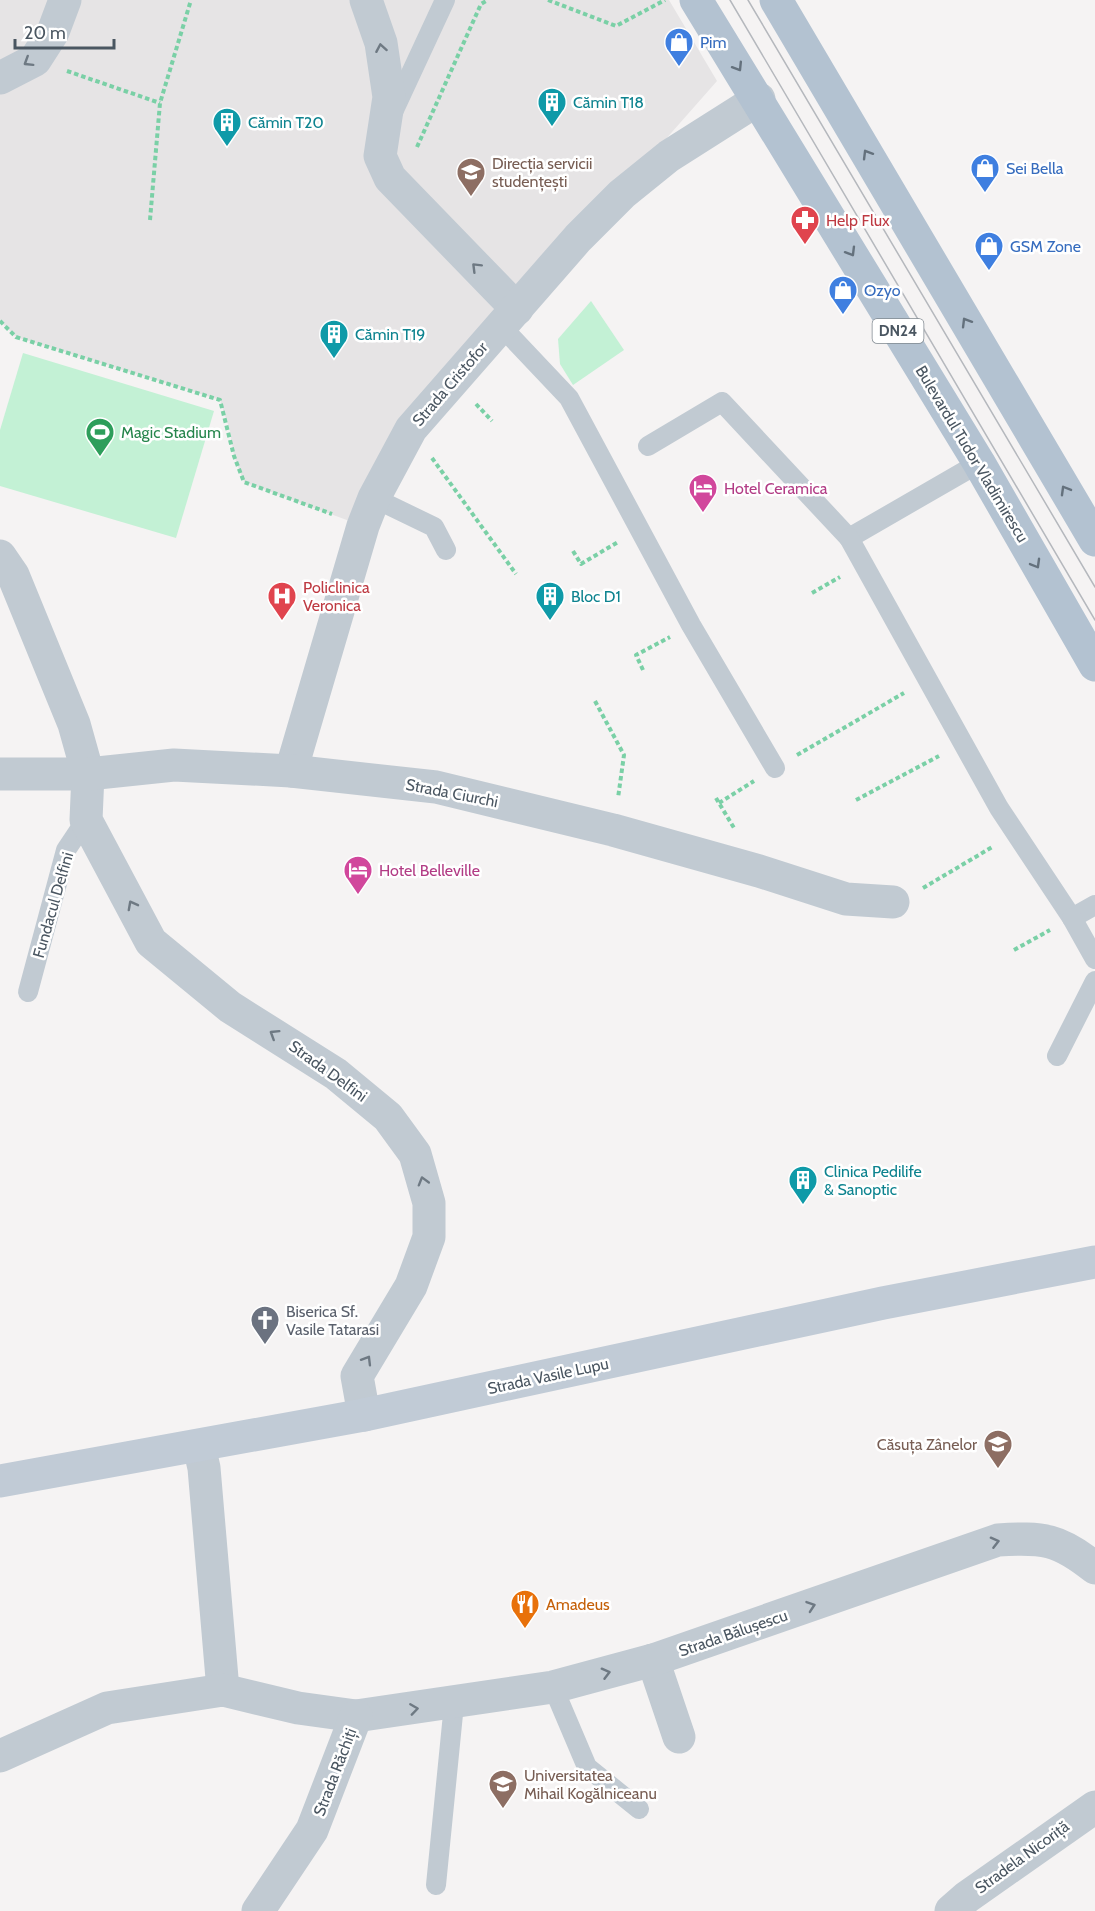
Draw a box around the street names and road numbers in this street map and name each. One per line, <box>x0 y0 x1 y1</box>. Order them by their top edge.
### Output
road number: DN24 <box>872 319 924 343</box>
street label: Strada Cristofor <box>408 337 492 430</box>
street label: Bulevardul Tudor Vladimirescu <box>912 362 1032 546</box>
street label: Strada Ciurchi <box>404 775 500 811</box>
street label: Fundacul Delfini <box>29 850 77 960</box>
street label: Strada Delfini <box>285 1036 371 1106</box>
street label: Strada Vasile Lupu <box>486 1354 610 1398</box>
street label: Strada Bălușescu <box>676 1605 790 1661</box>
street label: Strada Răchiți <box>310 1725 361 1819</box>
street label: Stradela Nicoriță <box>971 1816 1073 1898</box>

